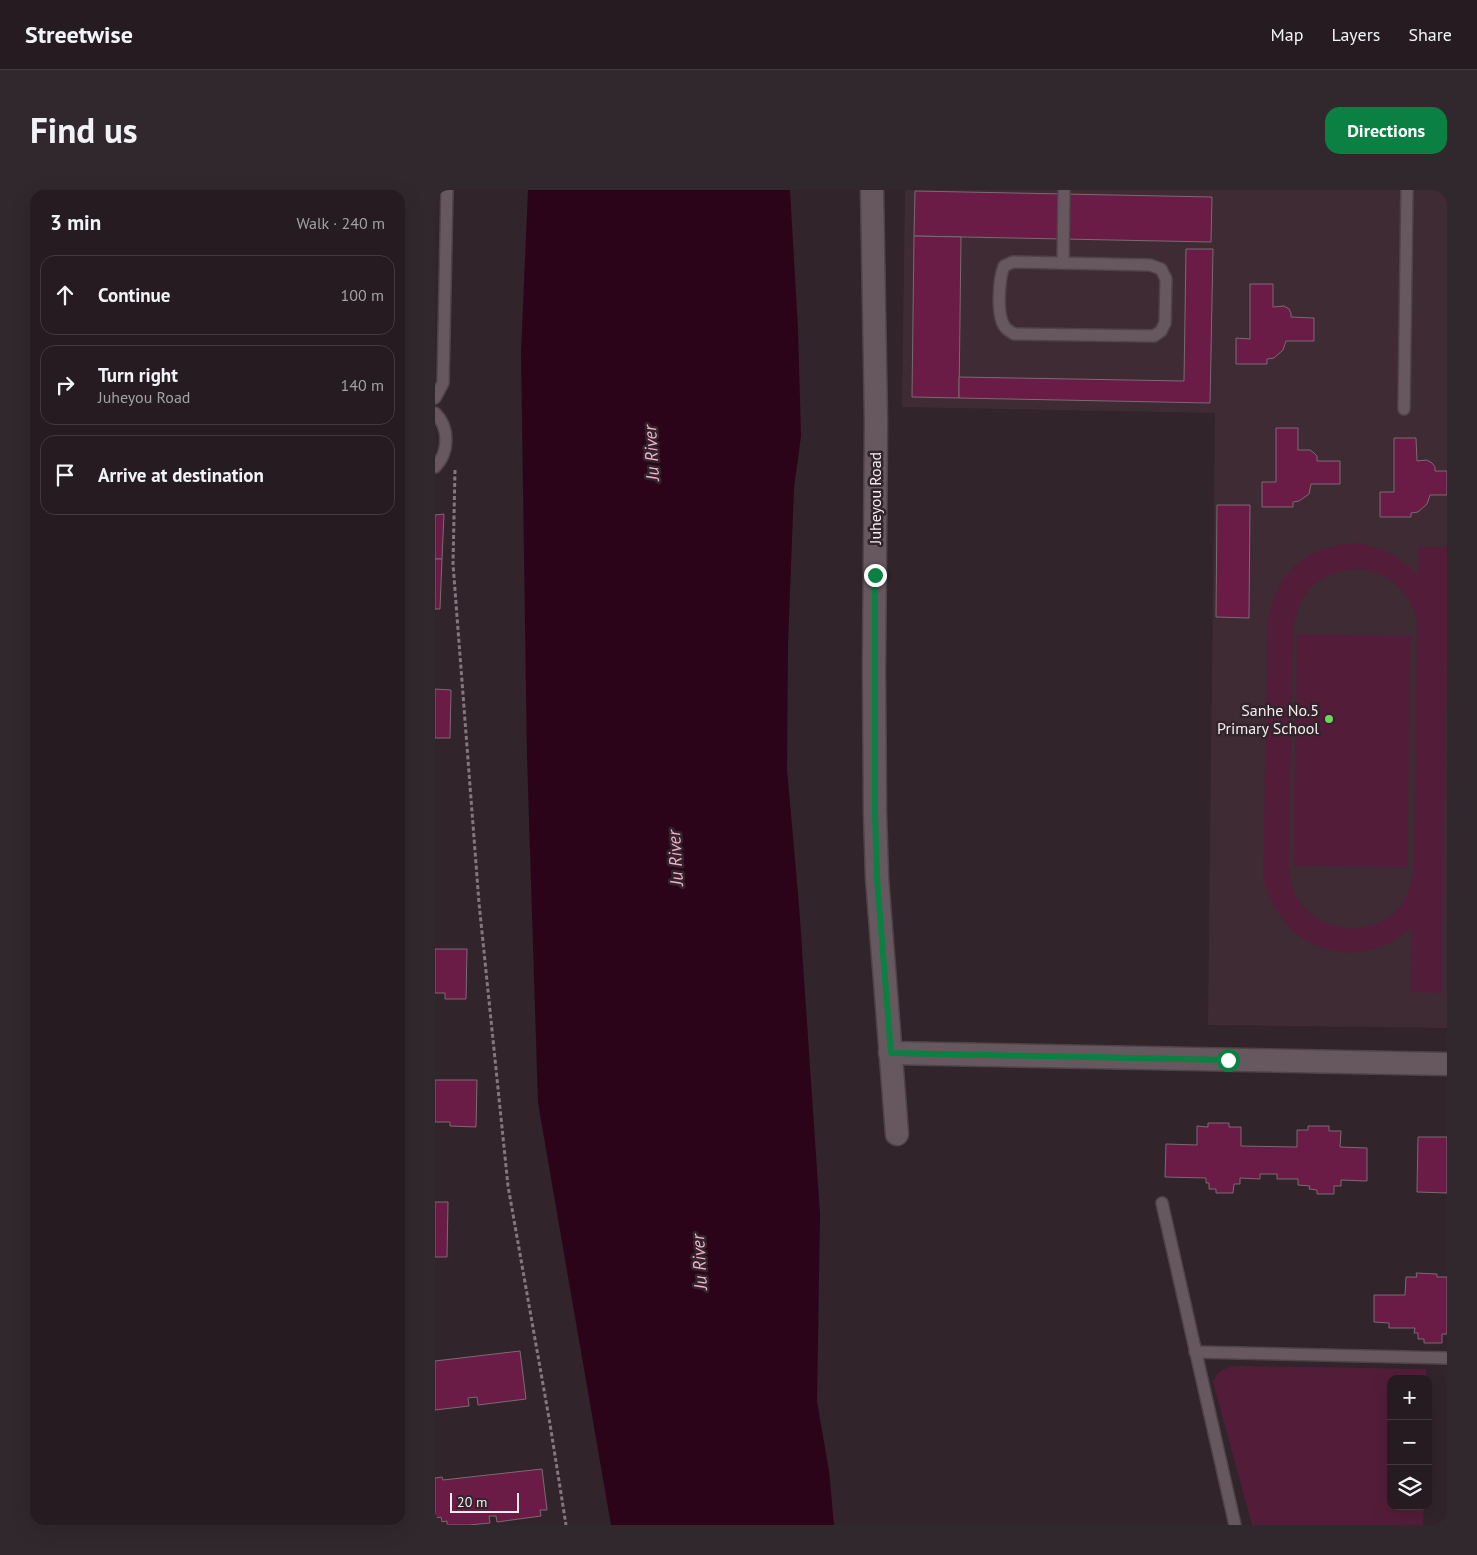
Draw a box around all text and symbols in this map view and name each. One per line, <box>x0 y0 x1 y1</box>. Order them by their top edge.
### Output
text: Streetwise <box>25 19 133 50</box>
text: Map <box>1271 23 1303 46</box>
text: Layers <box>1331 23 1380 46</box>
text: Share <box>1408 23 1452 46</box>
text: Find us <box>30 107 138 153</box>
button: Directions <box>1325 107 1447 154</box>
text: 3 min <box>50 209 101 236</box>
text: Walk · 240 m <box>296 213 385 233</box>
icon: ahead <box>51 281 79 309</box>
text: Continue <box>98 283 170 307</box>
text: 100 m <box>341 285 384 305</box>
text: Turn right <box>98 363 178 387</box>
icon: right <box>51 371 79 399</box>
text: 140 m <box>341 375 384 395</box>
text: Juheyou Road <box>98 387 190 407</box>
water label: Ju River <box>638 424 664 483</box>
street label: Juheyou Road <box>865 452 885 545</box>
icon: arrive <box>51 461 79 489</box>
text: Arrive at destination <box>98 463 264 487</box>
route end <box>864 564 887 587</box>
place label: Sanhe No.5 Primary School <box>1217 700 1319 738</box>
marker: Sanhe No.5 Primary School <box>1323 713 1335 725</box>
water label: Ju River <box>662 829 688 888</box>
route start <box>1217 1049 1240 1072</box>
water label: Ju River <box>686 1233 712 1292</box>
map controls <box>1387 1375 1432 1510</box>
button: + <box>1387 1375 1432 1420</box>
button: − <box>1387 1420 1432 1465</box>
button: layers <box>1387 1465 1432 1510</box>
scale bar <box>450 1490 519 1513</box>
text: 20 m <box>457 1493 487 1511</box>

